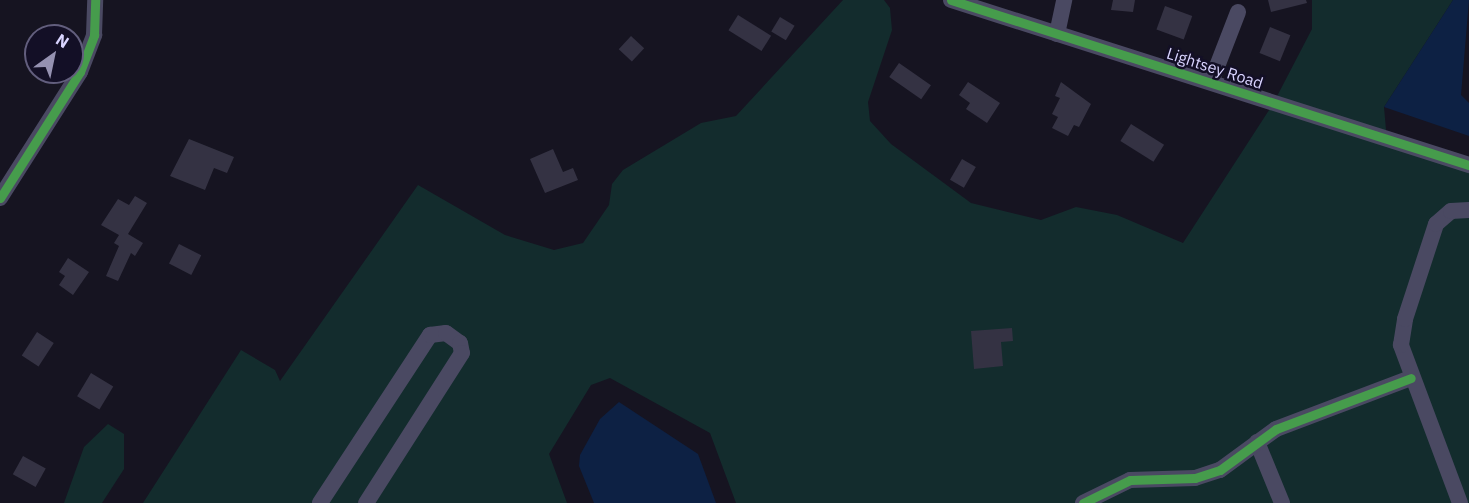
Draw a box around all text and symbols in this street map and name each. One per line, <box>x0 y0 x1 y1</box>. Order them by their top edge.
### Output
north arrow <box>24 24 84 84</box>
text: N <box>52 29 73 52</box>
street label: Lightsey Road <box>1164 43 1266 93</box>

